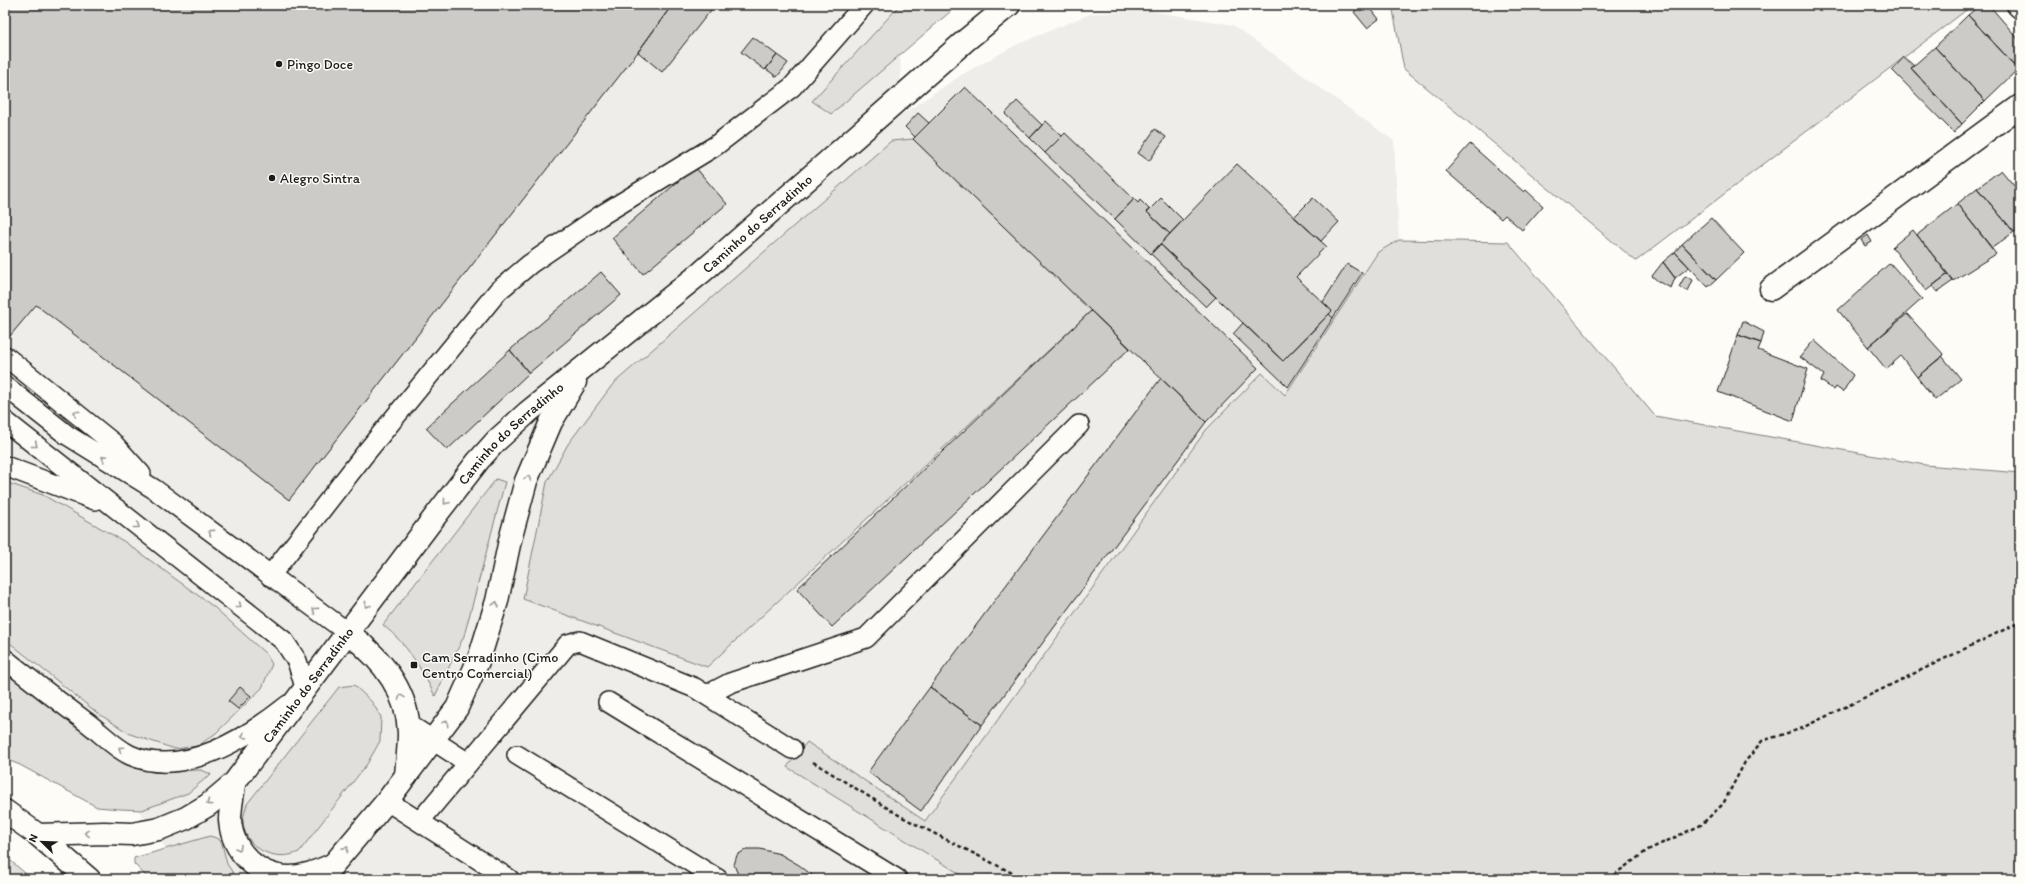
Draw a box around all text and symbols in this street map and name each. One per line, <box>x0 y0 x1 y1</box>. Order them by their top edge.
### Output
place label: Pingo Doce <box>287 56 353 73</box>
marker: Pingo Doce <box>274 59 284 69</box>
place label: Alegro Sintra <box>280 170 361 187</box>
street label: Caminho do Serradinho <box>699 171 816 277</box>
marker: Alegro Sintra <box>267 173 277 183</box>
street label: Caminho do Serradinho <box>455 379 567 488</box>
one-way arrow <box>73 411 81 418</box>
one-way arrow <box>31 441 38 448</box>
one-way arrow <box>101 456 108 463</box>
one-way arrow <box>523 475 531 482</box>
one-way arrow <box>444 497 451 504</box>
one-way arrow <box>133 522 140 529</box>
one-way arrow <box>209 530 216 537</box>
one-way arrow <box>365 601 372 608</box>
one-way arrow <box>491 601 500 608</box>
one-way arrow <box>235 602 242 609</box>
one-way arrow <box>313 608 320 615</box>
street label: Caminho do Serradinho <box>259 624 357 747</box>
place label: Cam Serradinho (Cimo Centro Comercial) <box>422 649 558 682</box>
marker: Cam Serradinho (Cimo Centro Comercial) <box>409 660 419 670</box>
one-way arrow <box>397 693 405 700</box>
one-way arrow <box>441 720 449 727</box>
one-way arrow <box>241 732 248 739</box>
one-way arrow <box>119 747 126 754</box>
one-way arrow <box>207 798 214 805</box>
north arrow <box>22 822 62 862</box>
one-way arrow <box>84 829 90 838</box>
text: N <box>26 832 41 844</box>
one-way arrow <box>234 844 241 851</box>
one-way arrow <box>341 846 348 854</box>

